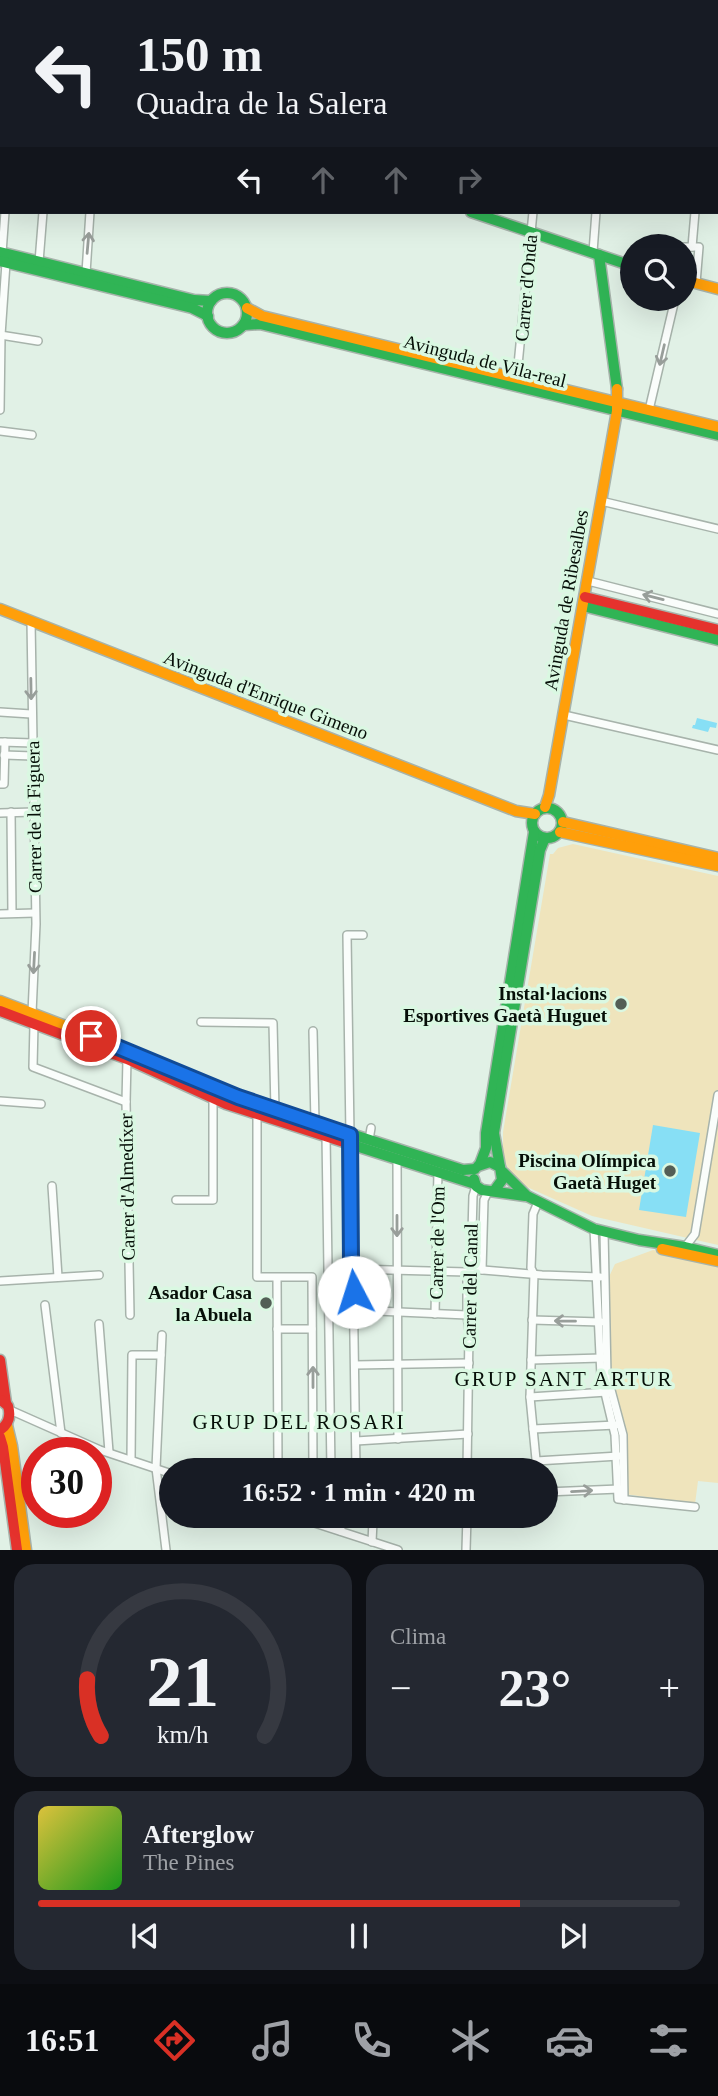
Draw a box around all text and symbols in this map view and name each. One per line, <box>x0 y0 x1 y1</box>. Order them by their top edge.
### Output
text: 150 m <box>136 27 263 82</box>
icon: left <box>21 28 112 119</box>
text: Quadra de la Salera <box>136 85 387 121</box>
icon: left <box>231 161 269 199</box>
icon: ahead <box>304 161 342 199</box>
icon: ahead <box>377 161 415 199</box>
icon: right <box>450 161 488 199</box>
one-way arrow <box>82 232 95 254</box>
street label: Carrer d'Onda <box>511 233 541 342</box>
map controls <box>620 234 697 311</box>
button: search <box>620 234 697 311</box>
street label: Avinguda de Vila-real <box>401 331 569 391</box>
one-way arrow <box>655 343 668 366</box>
street label: Avinguda de Ribesalbes <box>540 508 592 692</box>
one-way arrow <box>642 590 665 603</box>
street label: Avinguda d'Enrique Gimeno <box>161 646 371 744</box>
one-way arrow <box>24 678 38 701</box>
street label: Carrer de la Figuera <box>22 740 46 893</box>
one-way arrow <box>27 951 40 974</box>
place label: Instal·lacions Esportives Gaetà Huguet <box>403 983 608 1026</box>
marker: Instal·lacions Esportives Gaetà Huguet <box>613 996 629 1012</box>
pin <box>61 1006 121 1066</box>
icon: arrive <box>72 1017 110 1055</box>
street label: Carrer d'Almedíxer <box>115 1112 139 1261</box>
place label: Piscina Olímpica Gaetà Huget <box>518 1150 657 1193</box>
marker: Piscina Olímpica Gaetà Huget <box>662 1163 678 1179</box>
street label: Carrer de l'Om <box>426 1186 448 1300</box>
one-way arrow <box>390 1215 404 1238</box>
street label: Carrer del Canal <box>458 1223 482 1349</box>
position arrow <box>317 1255 391 1329</box>
place label: Asador Casa la Abuela <box>148 1282 252 1325</box>
marker: Asador Casa la Abuela <box>258 1295 274 1311</box>
one-way arrow <box>554 1314 577 1328</box>
one-way arrow <box>306 1366 320 1389</box>
district label: GRUP SANT ARTUR <box>455 1367 673 1391</box>
district label: GRUP DEL ROSARI <box>193 1410 405 1434</box>
speed limit sign: 30 <box>21 1437 112 1528</box>
text: 16:52 · 1 min · 420 m <box>242 1478 476 1507</box>
one-way arrow <box>570 1484 593 1497</box>
text: Clima <box>390 1624 446 1649</box>
text: 21 <box>147 1642 219 1723</box>
text: 23° <box>499 1660 571 1717</box>
text: − <box>390 1667 411 1709</box>
text: + <box>659 1667 680 1709</box>
text: km/h <box>157 1721 209 1748</box>
text: Afterglow <box>143 1820 254 1849</box>
text: The Pines <box>143 1850 234 1875</box>
icon: previous <box>126 1917 164 1955</box>
icon: pause <box>340 1917 378 1955</box>
icon: next <box>554 1917 592 1955</box>
icon: directions <box>150 2016 199 2065</box>
icon: music <box>248 2016 297 2065</box>
icon: phone <box>347 2016 396 2065</box>
icon: climate <box>446 2016 495 2065</box>
icon: car <box>545 2016 594 2065</box>
icon: filters <box>644 2016 693 2065</box>
text: 16:51 <box>25 2022 100 2058</box>

